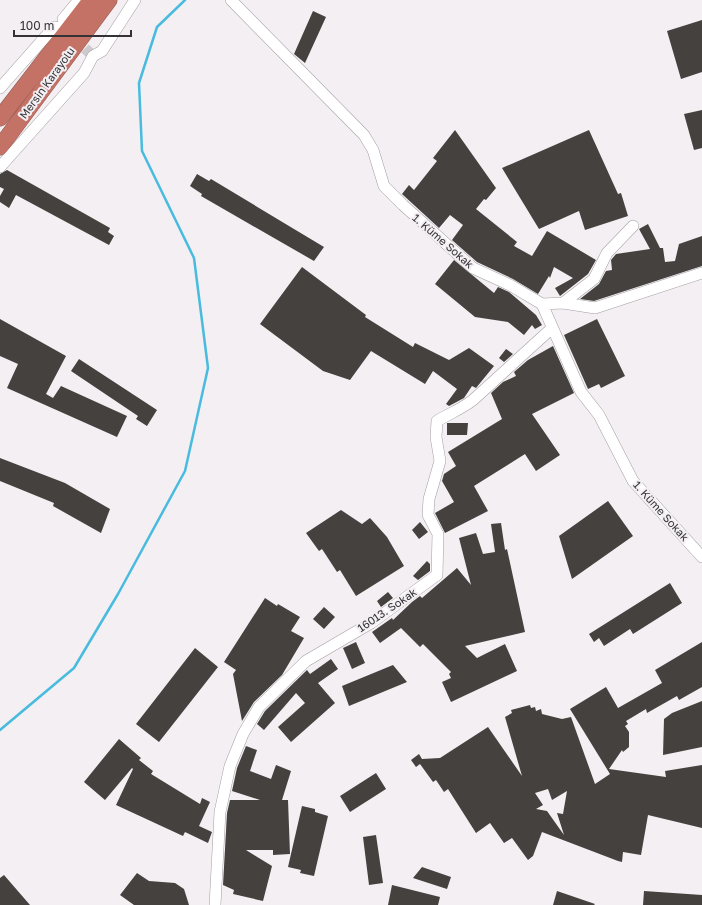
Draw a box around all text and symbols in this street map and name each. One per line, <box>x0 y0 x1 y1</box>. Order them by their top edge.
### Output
scale bar <box>14 12 131 38</box>
text: 100 m <box>20 18 54 33</box>
street label: Mersin Karayolu <box>16 44 77 121</box>
street label: 1. Küme Sokak <box>410 211 476 271</box>
street label: 1. Küme Sokak <box>631 478 692 543</box>
street label: 16013. Sokak <box>355 585 419 634</box>

